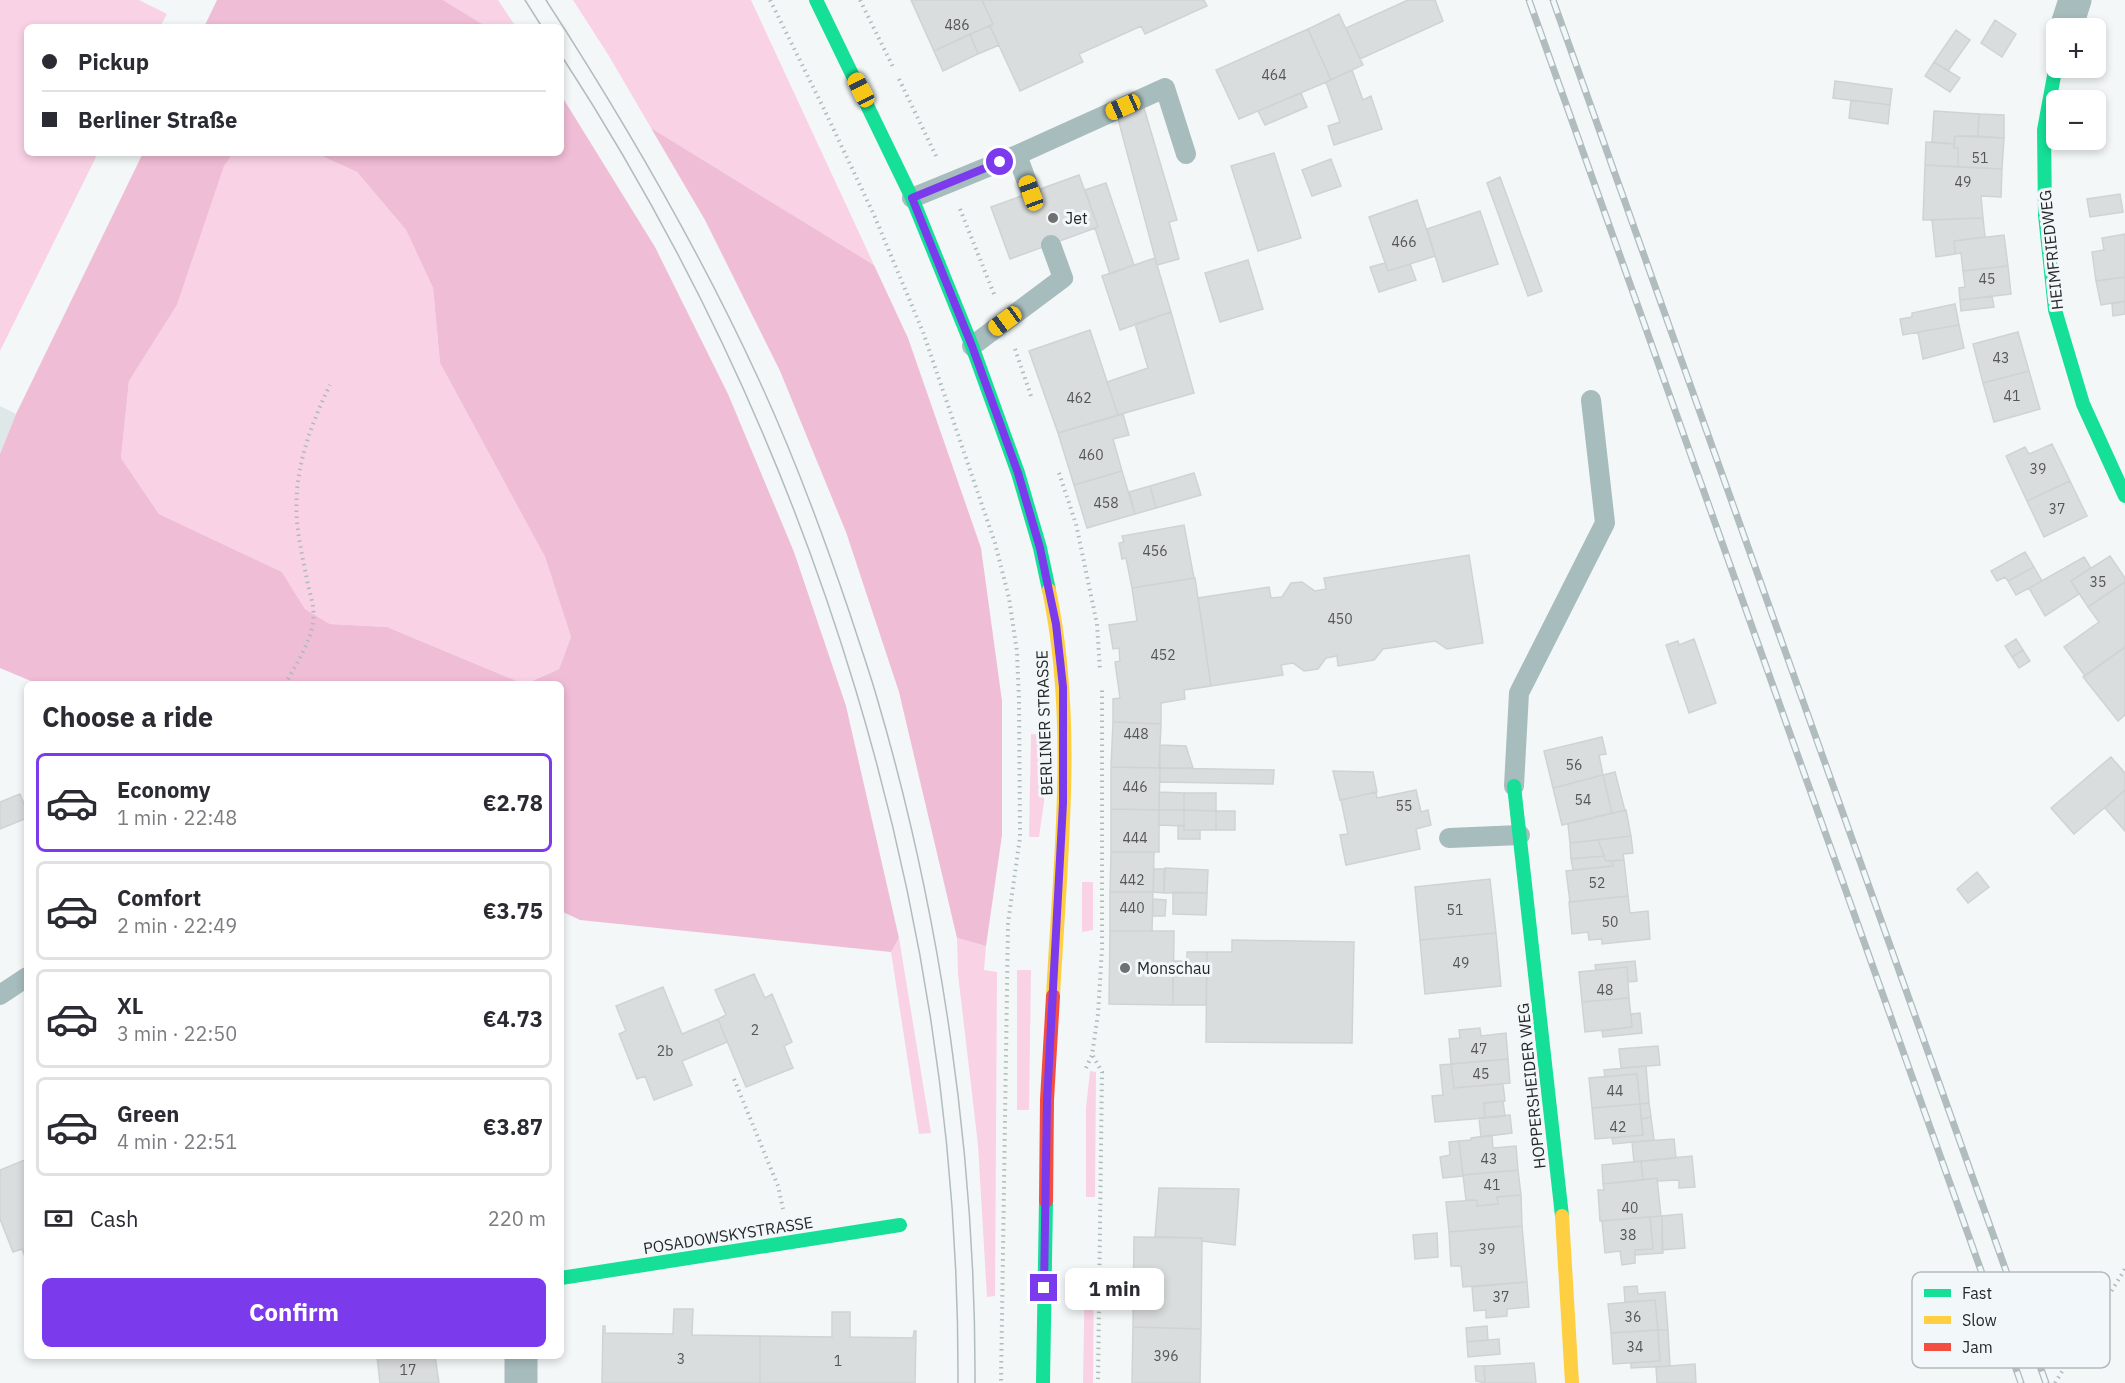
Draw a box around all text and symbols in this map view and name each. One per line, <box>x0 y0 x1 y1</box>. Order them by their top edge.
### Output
house number: 486 <box>944 16 970 34</box>
map controls <box>2046 18 2106 150</box>
button: + <box>2046 18 2106 78</box>
text: Pickup <box>78 47 149 76</box>
house number: 464 <box>1261 66 1287 84</box>
car <box>845 70 877 110</box>
button: − <box>2046 90 2106 150</box>
car <box>1103 91 1143 123</box>
text: Berliner Straße <box>78 105 237 134</box>
route start <box>986 148 1013 175</box>
house number: 51 <box>1972 149 1988 167</box>
car <box>1016 173 1046 213</box>
house number: 49 <box>1955 173 1971 191</box>
street label: HEIMFRIEDWEG <box>2035 189 2067 311</box>
place label: Jet <box>1065 208 1088 228</box>
marker: Jet <box>1046 211 1060 225</box>
house number: 466 <box>1391 233 1417 251</box>
house number: 45 <box>1979 270 1995 288</box>
car <box>985 303 1025 339</box>
house number: 43 <box>1993 349 2009 367</box>
house number: 41 <box>2004 387 2020 405</box>
house number: 462 <box>1066 389 1092 407</box>
house number: 460 <box>1078 446 1104 464</box>
house number: 39 <box>2030 460 2046 478</box>
house number: 458 <box>1093 494 1119 512</box>
house number: 37 <box>2049 500 2065 518</box>
house number: 456 <box>1142 542 1168 560</box>
house number: 35 <box>2090 573 2106 591</box>
house number: 450 <box>1327 610 1353 628</box>
house number: 452 <box>1150 646 1176 664</box>
street label: BERLINER STRASSE <box>1031 650 1057 796</box>
text: Choose a ride <box>42 699 213 734</box>
house number: 448 <box>1123 725 1149 743</box>
house number: 56 <box>1566 756 1582 774</box>
text: Economy <box>117 775 211 804</box>
icon: car <box>45 776 99 830</box>
house number: 446 <box>1122 778 1148 796</box>
text: €2.78 <box>483 788 543 817</box>
house number: 54 <box>1575 791 1591 809</box>
house number: 55 <box>1396 797 1412 815</box>
text: 1 min · 22:48 <box>117 804 237 831</box>
house number: 444 <box>1122 829 1148 847</box>
house number: 442 <box>1119 871 1145 889</box>
house number: 52 <box>1589 874 1605 892</box>
text: Comfort <box>117 883 201 912</box>
icon: car <box>45 884 99 938</box>
text: €3.75 <box>483 896 543 925</box>
house number: 440 <box>1119 899 1145 917</box>
house number: 51 <box>1447 901 1463 919</box>
text: 2 min · 22:49 <box>117 912 237 939</box>
house number: 50 <box>1602 913 1618 931</box>
house number: 49 <box>1453 954 1469 972</box>
place label: Monschau <box>1137 958 1211 978</box>
marker: Monschau <box>1118 961 1132 975</box>
house number: 48 <box>1597 981 1613 999</box>
text: XL <box>117 991 143 1020</box>
icon: car <box>45 992 99 1046</box>
street label: HOPPERSHEIDER WEG <box>1512 1002 1550 1170</box>
text: €4.73 <box>483 1004 543 1033</box>
text: 3 min · 22:50 <box>117 1020 237 1047</box>
house number: 2 <box>751 1021 759 1039</box>
house number: 47 <box>1471 1040 1487 1058</box>
house number: 2b <box>657 1042 673 1060</box>
house number: 45 <box>1473 1065 1489 1083</box>
house number: 44 <box>1607 1082 1623 1100</box>
text: Green <box>117 1099 179 1128</box>
icon: car <box>45 1100 99 1154</box>
text: €3.87 <box>483 1112 543 1141</box>
house number: 42 <box>1610 1118 1626 1136</box>
text: 4 min · 22:51 <box>117 1128 237 1155</box>
house number: 43 <box>1481 1150 1497 1168</box>
house number: 41 <box>1484 1176 1500 1194</box>
house number: 40 <box>1622 1199 1638 1217</box>
icon: cash <box>42 1202 75 1235</box>
text: Cash <box>90 1204 139 1233</box>
text: 220 m <box>488 1205 546 1232</box>
street label: POSADOWSKYSTRASSE <box>642 1212 814 1258</box>
house number: 38 <box>1620 1226 1636 1244</box>
house number: 39 <box>1479 1240 1495 1258</box>
callout: 1 min <box>1065 1267 1164 1309</box>
legend <box>1912 1272 2110 1368</box>
route end <box>1030 1274 1057 1301</box>
text: 1 min <box>1088 1275 1141 1302</box>
button: Confirm <box>42 1278 546 1347</box>
text: Fast <box>1962 1283 1992 1303</box>
house number: 37 <box>1493 1288 1509 1306</box>
house number: 36 <box>1625 1308 1641 1326</box>
text: Slow <box>1962 1310 1997 1330</box>
text: Jam <box>1962 1337 1993 1357</box>
house number: 34 <box>1627 1338 1643 1356</box>
house number: 396 <box>1153 1347 1179 1365</box>
house number: 3 <box>677 1350 685 1368</box>
house number: 1 <box>834 1352 842 1370</box>
house number: 17 <box>400 1361 416 1379</box>

